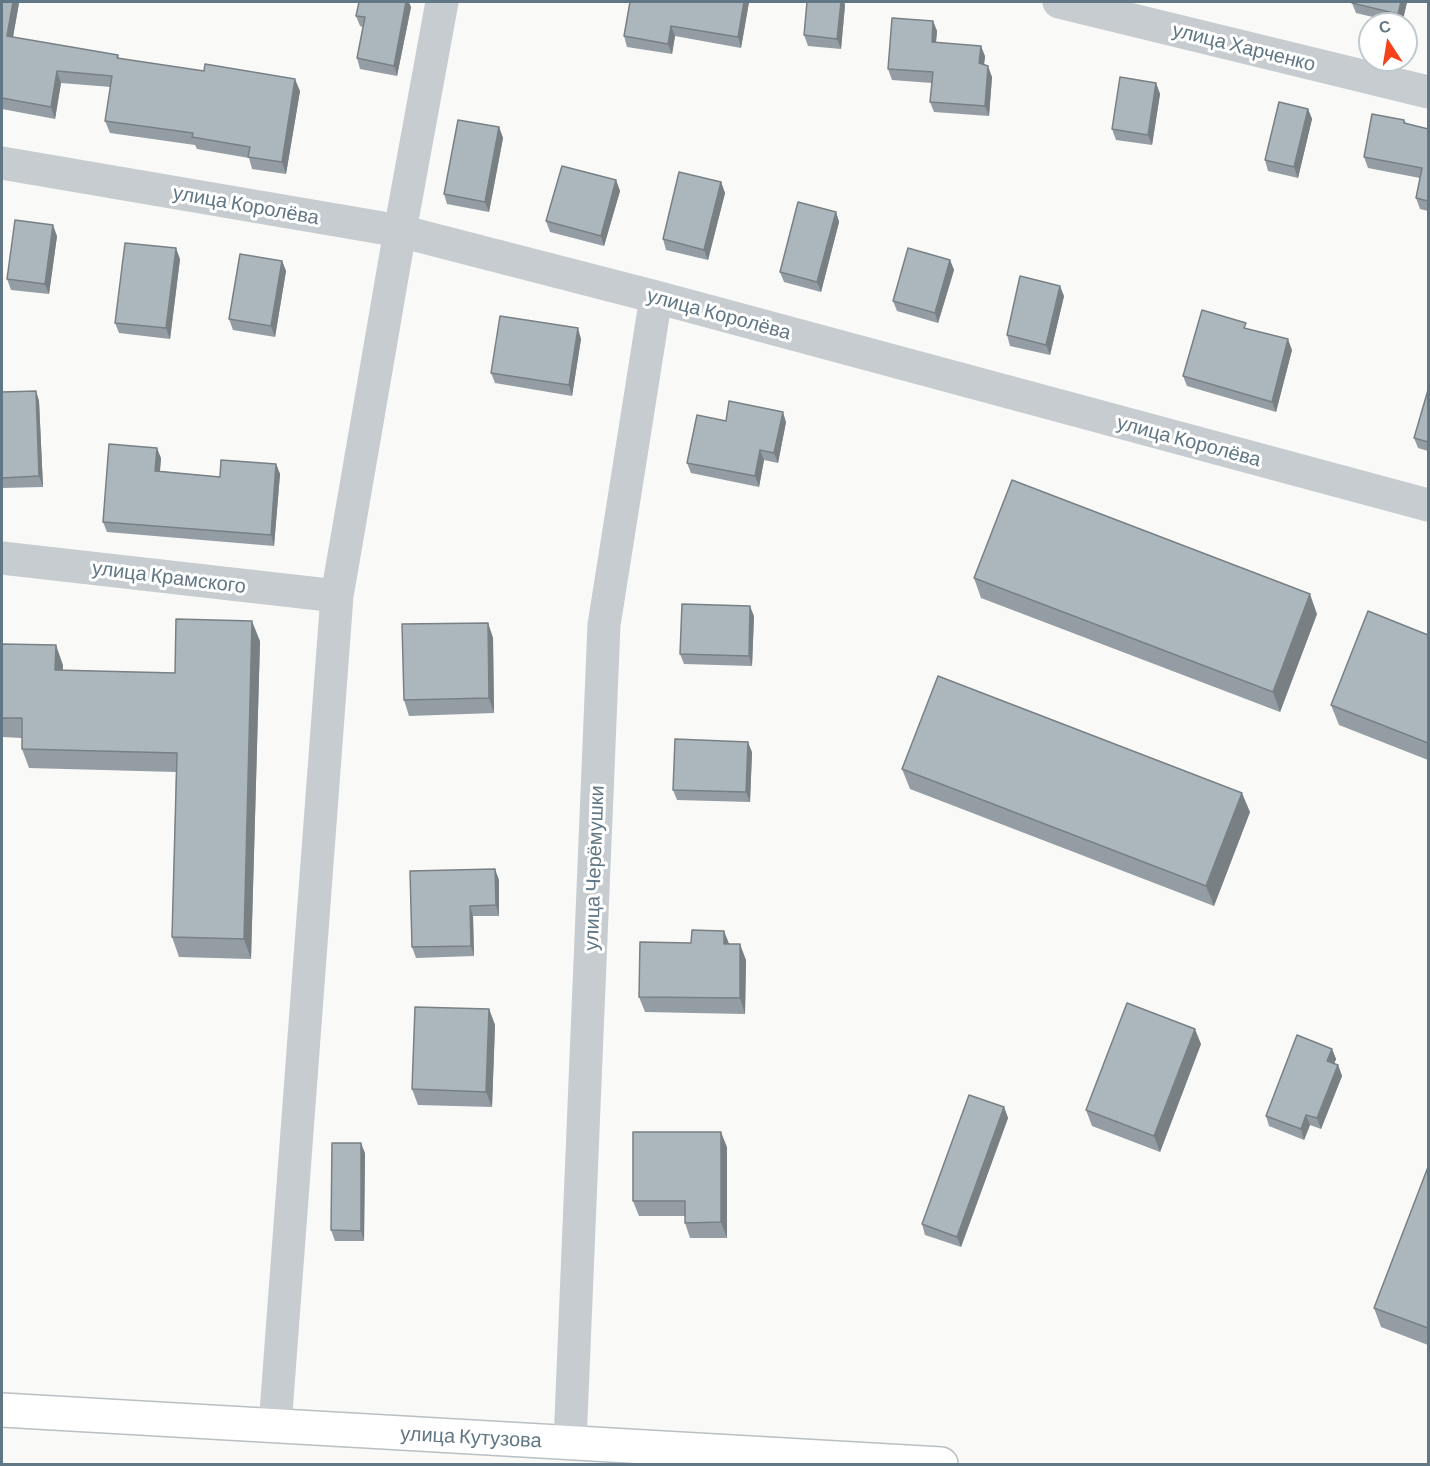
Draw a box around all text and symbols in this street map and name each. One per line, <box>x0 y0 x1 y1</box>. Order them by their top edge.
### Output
north arrow <box>1358 12 1418 72</box>
text: С <box>1377 15 1392 36</box>
street label: улица Харченко <box>1170 18 1318 76</box>
street label: улица Королёва <box>171 180 321 230</box>
street label: улица Королёва <box>644 283 794 345</box>
street label: улица Королёва <box>1114 410 1264 472</box>
street label: улица Крамского <box>91 556 247 598</box>
street label: улица Черёмушки <box>579 785 609 951</box>
street label: улица Кутузова <box>400 1421 542 1453</box>

